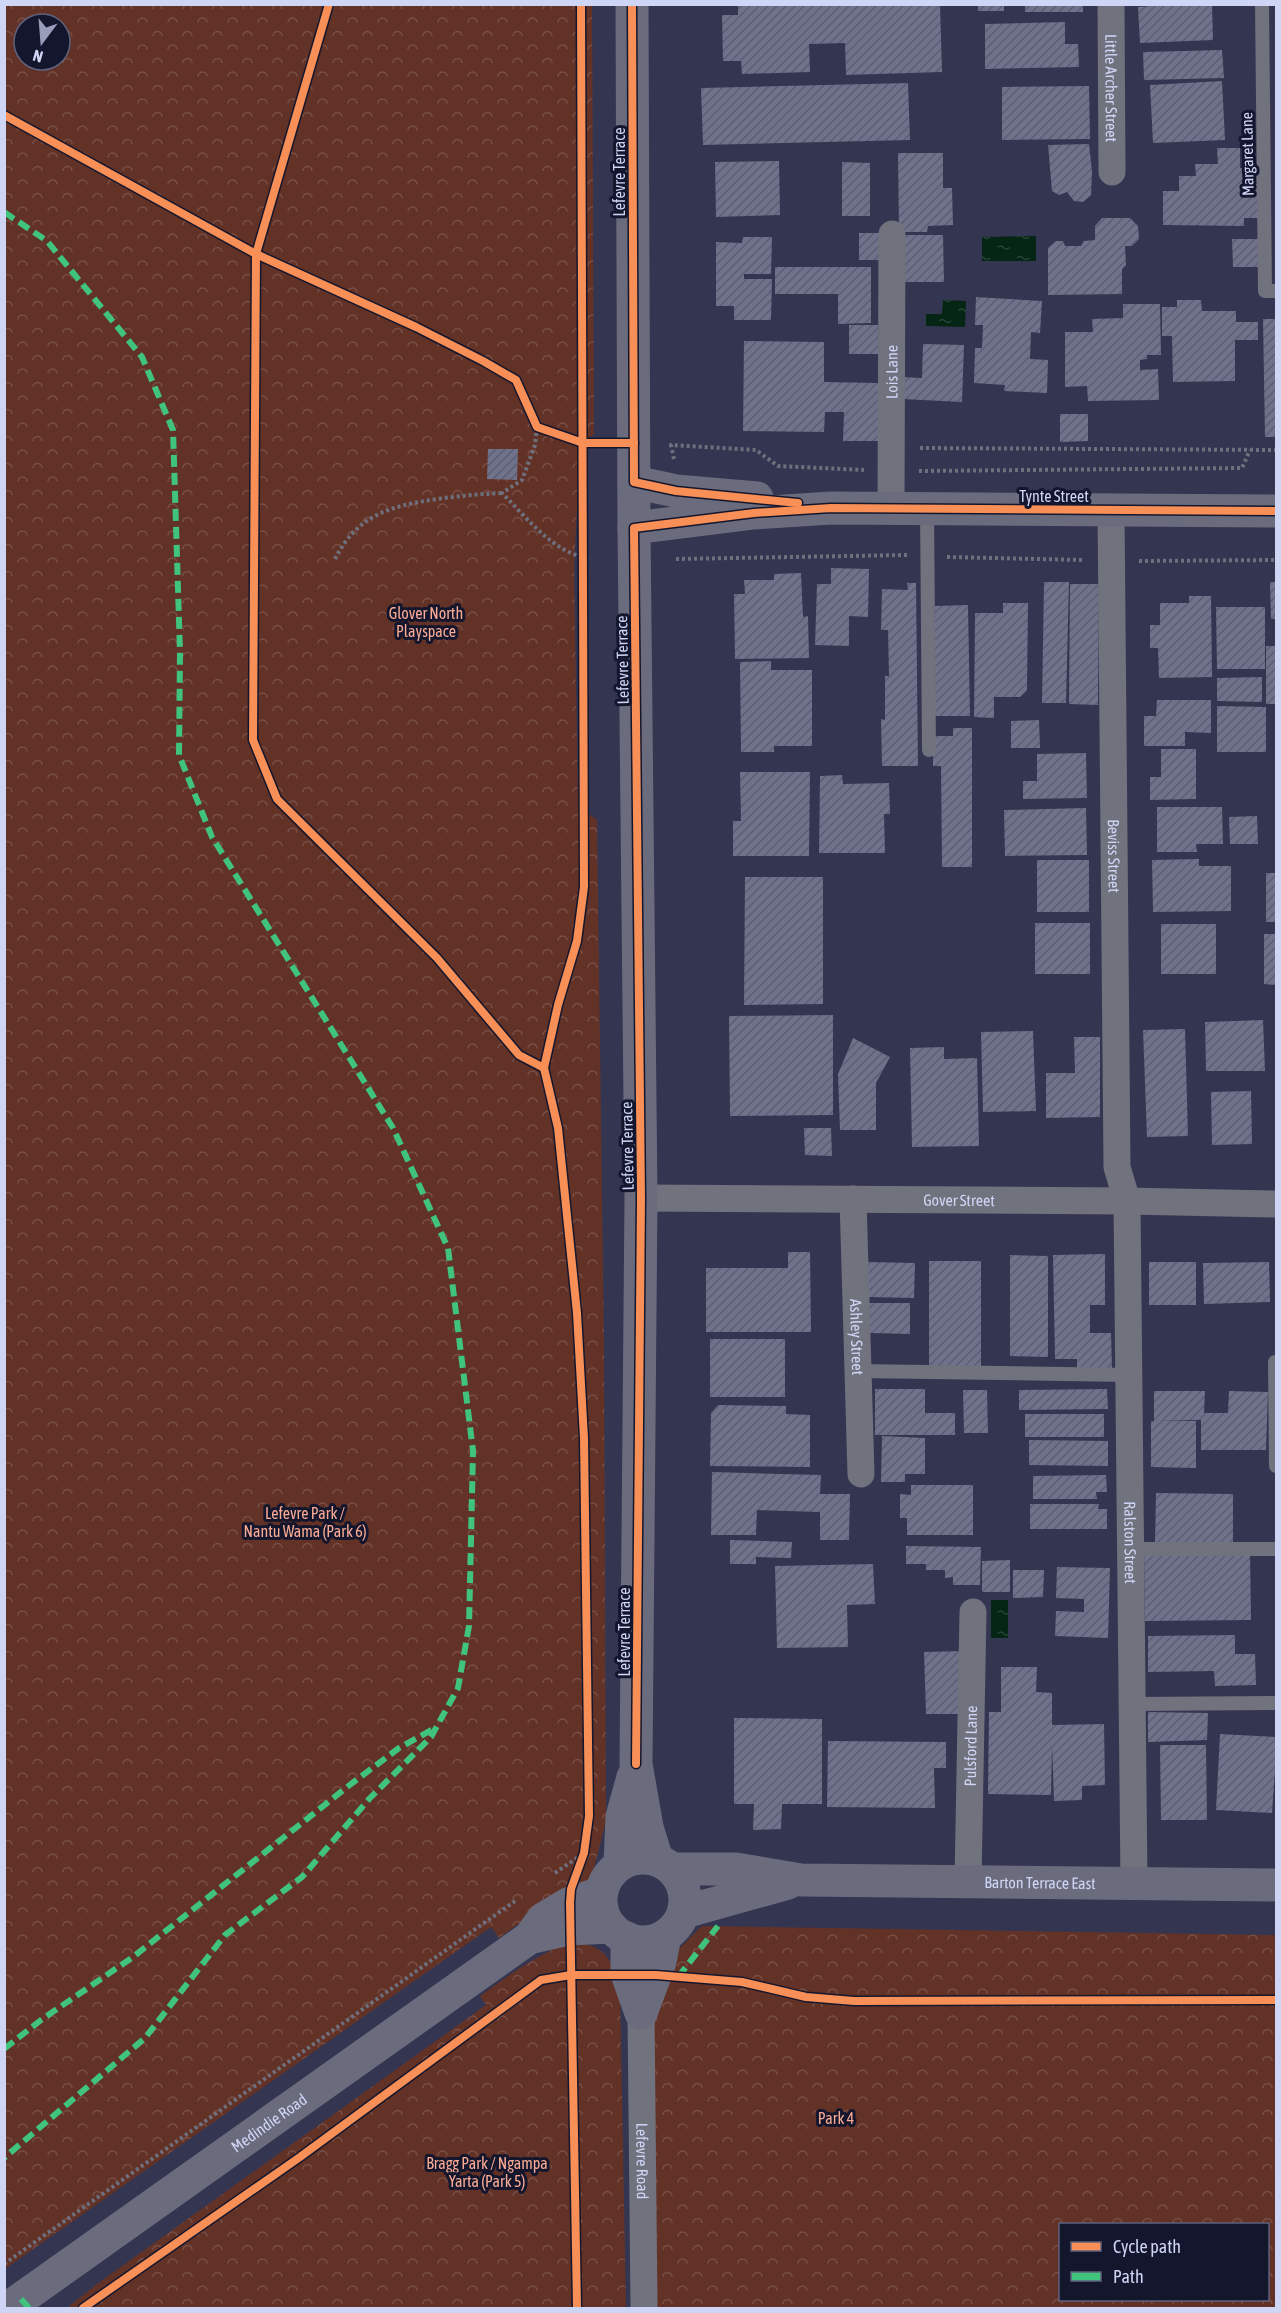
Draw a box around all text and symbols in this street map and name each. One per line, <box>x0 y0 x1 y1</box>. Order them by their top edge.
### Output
north arrow <box>12 12 72 72</box>
street label: Little Archer Street <box>1102 34 1121 143</box>
text: N <box>31 46 45 66</box>
street label: Margaret Lane <box>1237 112 1258 196</box>
street label: Lefevre Terrace <box>610 128 628 216</box>
street label: Lois Lane <box>882 345 901 399</box>
street label: Tynte Street <box>1019 487 1089 506</box>
park label: Glover North Playspace <box>389 604 463 641</box>
street label: Lefevre Terrace <box>612 615 632 705</box>
street label: Beviss Street <box>1105 819 1123 893</box>
street label: Lefevre Terrace <box>617 1101 637 1191</box>
street label: Gover Street <box>923 1191 995 1209</box>
street label: Ashley Street <box>847 1298 867 1376</box>
street label: Ralston Street <box>1121 1501 1140 1584</box>
park label: Lefevre Park / Nantu Wama (Park 6) <box>244 1504 367 1541</box>
street label: Lefevre Terrace <box>615 1588 633 1676</box>
street label: Pulsford Lane <box>961 1706 980 1787</box>
street label: Barton Terrace East <box>984 1873 1096 1892</box>
street label: Medindie Road <box>228 2090 310 2156</box>
park label: Park 4 <box>818 2109 854 2127</box>
street label: Lefevre Road <box>633 2123 652 2199</box>
park label: Bragg Park / Ngampa Yarta (Park 5) <box>426 2154 548 2191</box>
legend <box>1059 2223 1269 2301</box>
text: Cycle path <box>1113 2236 1181 2257</box>
text: Path <box>1113 2266 1144 2287</box>

